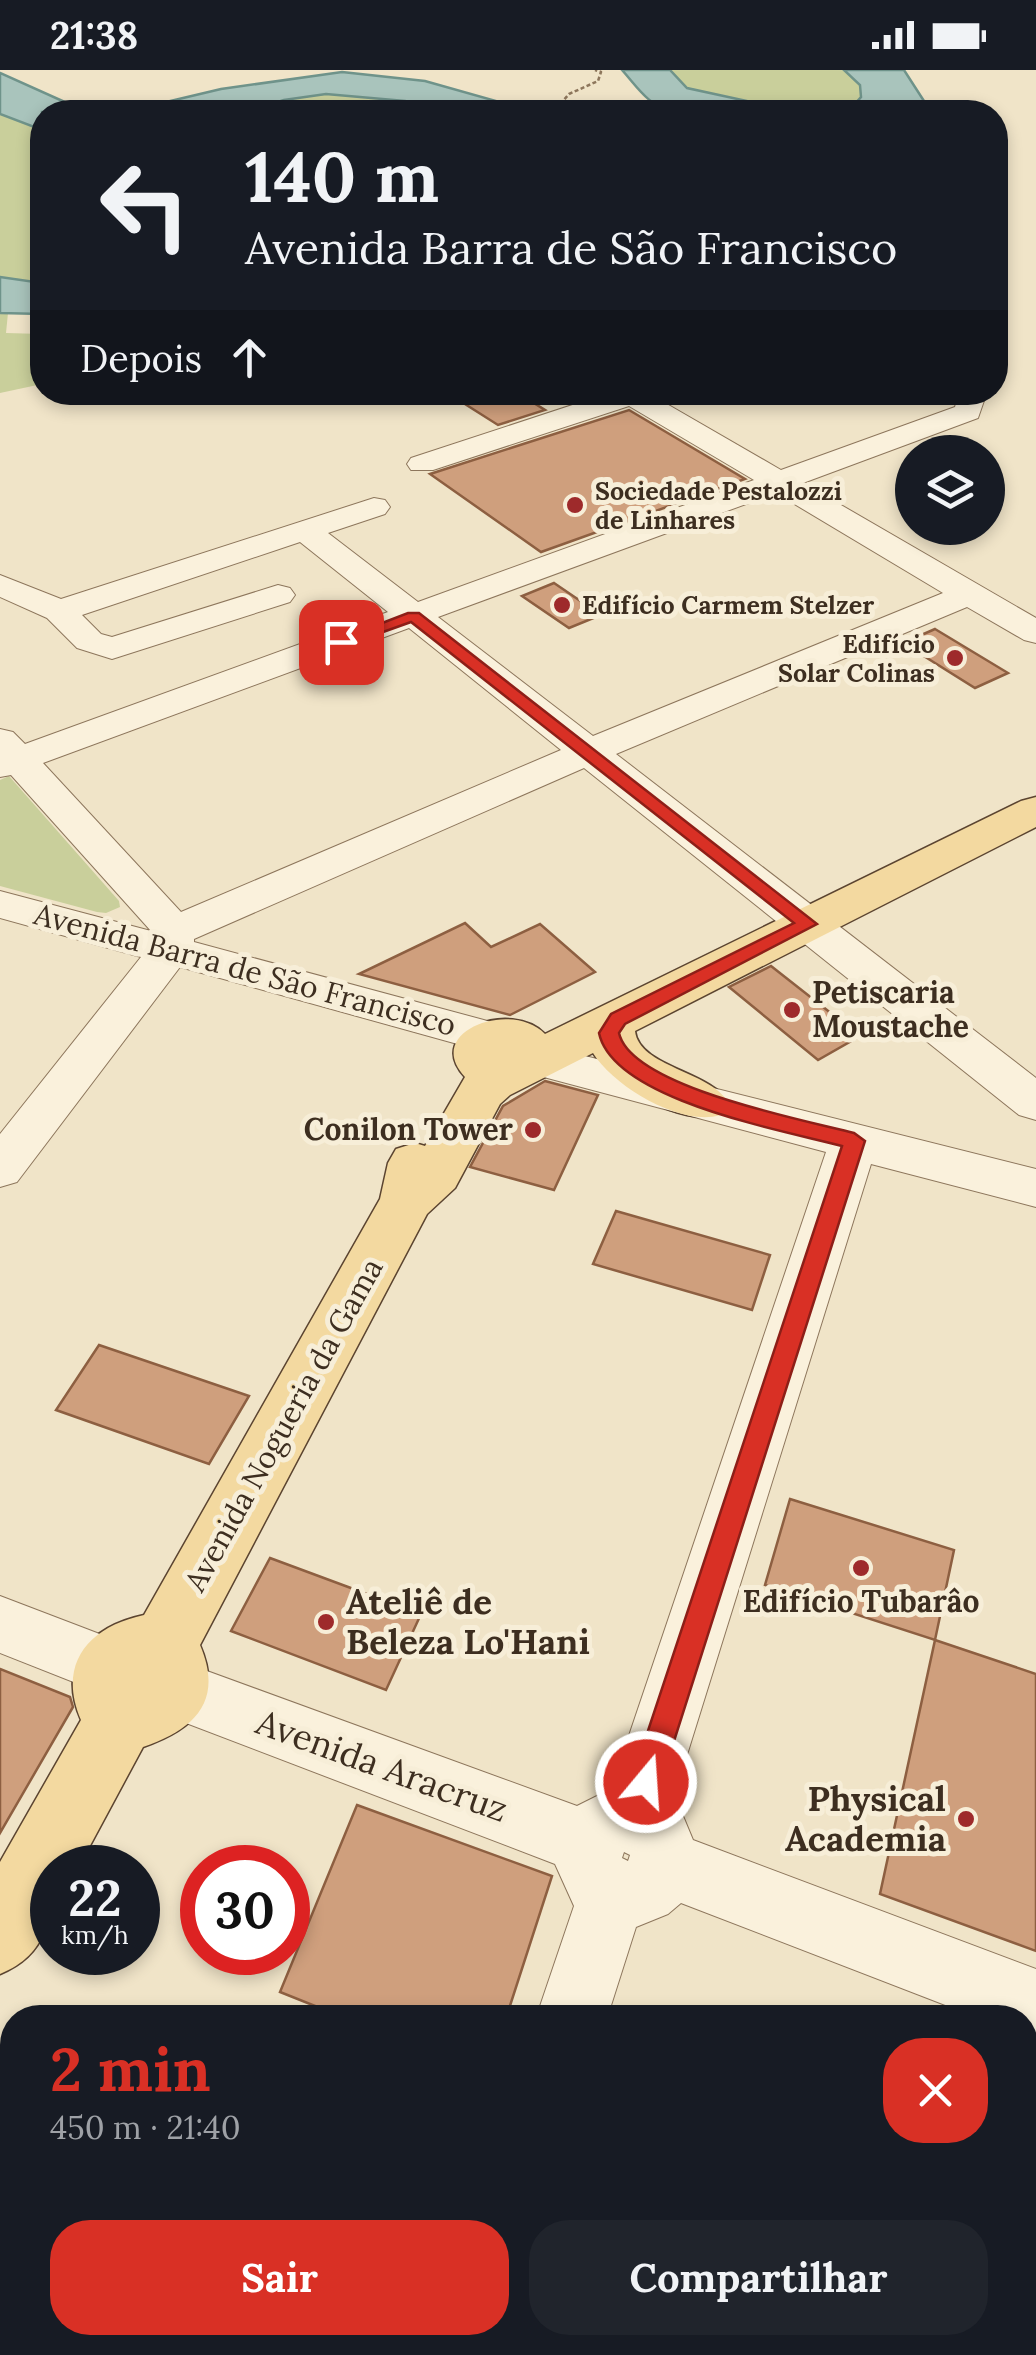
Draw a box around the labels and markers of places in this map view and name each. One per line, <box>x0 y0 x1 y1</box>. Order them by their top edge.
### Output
place label: Sociedade Pestalozzi de Linhares <box>595 475 842 536</box>
marker: Sociedade Pestalozzi de Linhares <box>564 494 586 516</box>
place label: Edifício Carmem Stelzer <box>582 589 874 621</box>
marker: Edifício Carmem Stelzer <box>551 594 573 616</box>
pin <box>299 600 384 685</box>
place label: Edifício Solar Colinas <box>778 628 935 689</box>
marker: Edifício Solar Colinas <box>944 647 966 669</box>
place label: Petiscaria Moustache <box>812 973 969 1045</box>
marker: Petiscaria Moustache <box>781 999 803 1021</box>
place label: Conilon Tower <box>304 1110 514 1148</box>
marker: Conilon Tower <box>522 1119 544 1141</box>
marker: Edifício Tubarâo <box>850 1557 872 1579</box>
place label: Ateliê de Beleza Lo'Hani <box>346 1579 590 1664</box>
place label: Edifício Tubarâo <box>743 1582 979 1620</box>
marker: Ateliê de Beleza Lo'Hani <box>315 1611 337 1633</box>
place label: Physical Academia <box>785 1776 946 1861</box>
marker: Physical Academia <box>955 1808 977 1830</box>

